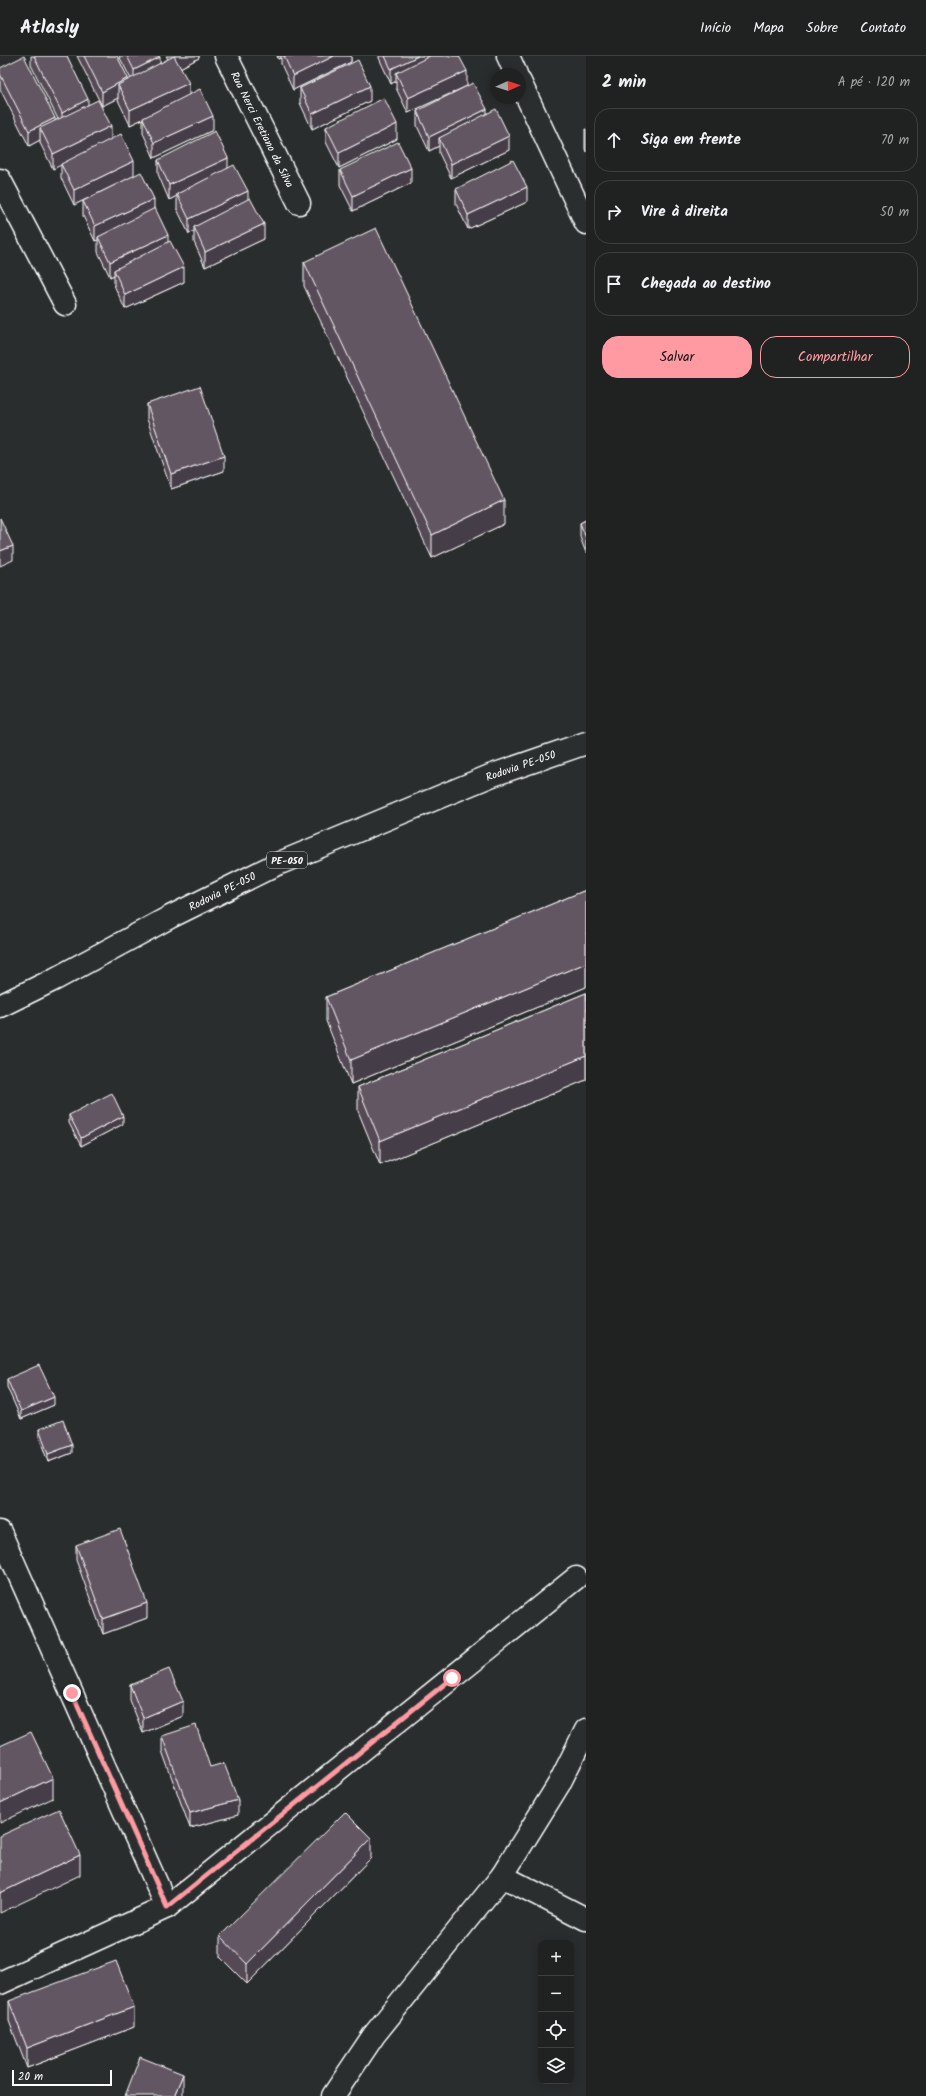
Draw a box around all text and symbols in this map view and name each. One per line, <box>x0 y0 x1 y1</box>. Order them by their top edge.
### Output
text: Atlasly <box>20 13 79 43</box>
text: Início <box>700 17 731 39</box>
text: Mapa <box>753 17 784 39</box>
text: Sobre <box>806 17 838 39</box>
text: Contato <box>860 17 906 39</box>
north arrow <box>490 68 526 104</box>
street label: Rua Nerci Eretiano da Silva <box>225 69 298 191</box>
text: 2 min <box>602 69 646 96</box>
text: A pé · 120 m <box>838 72 910 93</box>
text: Siga em frente <box>641 128 741 152</box>
icon: ahead <box>603 129 625 151</box>
text: 70 m <box>881 130 909 151</box>
text: Vire à direita <box>641 200 728 224</box>
icon: right <box>603 201 625 223</box>
text: 50 m <box>880 202 909 223</box>
text: Chegada ao destino <box>641 272 771 296</box>
icon: arrive <box>603 273 625 295</box>
button: Salvar <box>602 336 752 378</box>
button: Compartilhar <box>760 336 910 378</box>
street label: Rodovia PE-050 <box>483 746 559 787</box>
road number: PE-050 <box>267 852 307 868</box>
street label: Rodovia PE-050 <box>186 868 260 916</box>
route start <box>443 1669 461 1687</box>
route end <box>63 1684 81 1702</box>
map controls <box>538 1940 574 2084</box>
button: + <box>538 1940 574 1976</box>
button: − <box>538 1976 574 2012</box>
button: locate <box>538 2012 574 2048</box>
button: layers <box>538 2048 574 2084</box>
scale bar <box>12 2068 112 2087</box>
text: 20 m <box>18 2068 43 2086</box>

